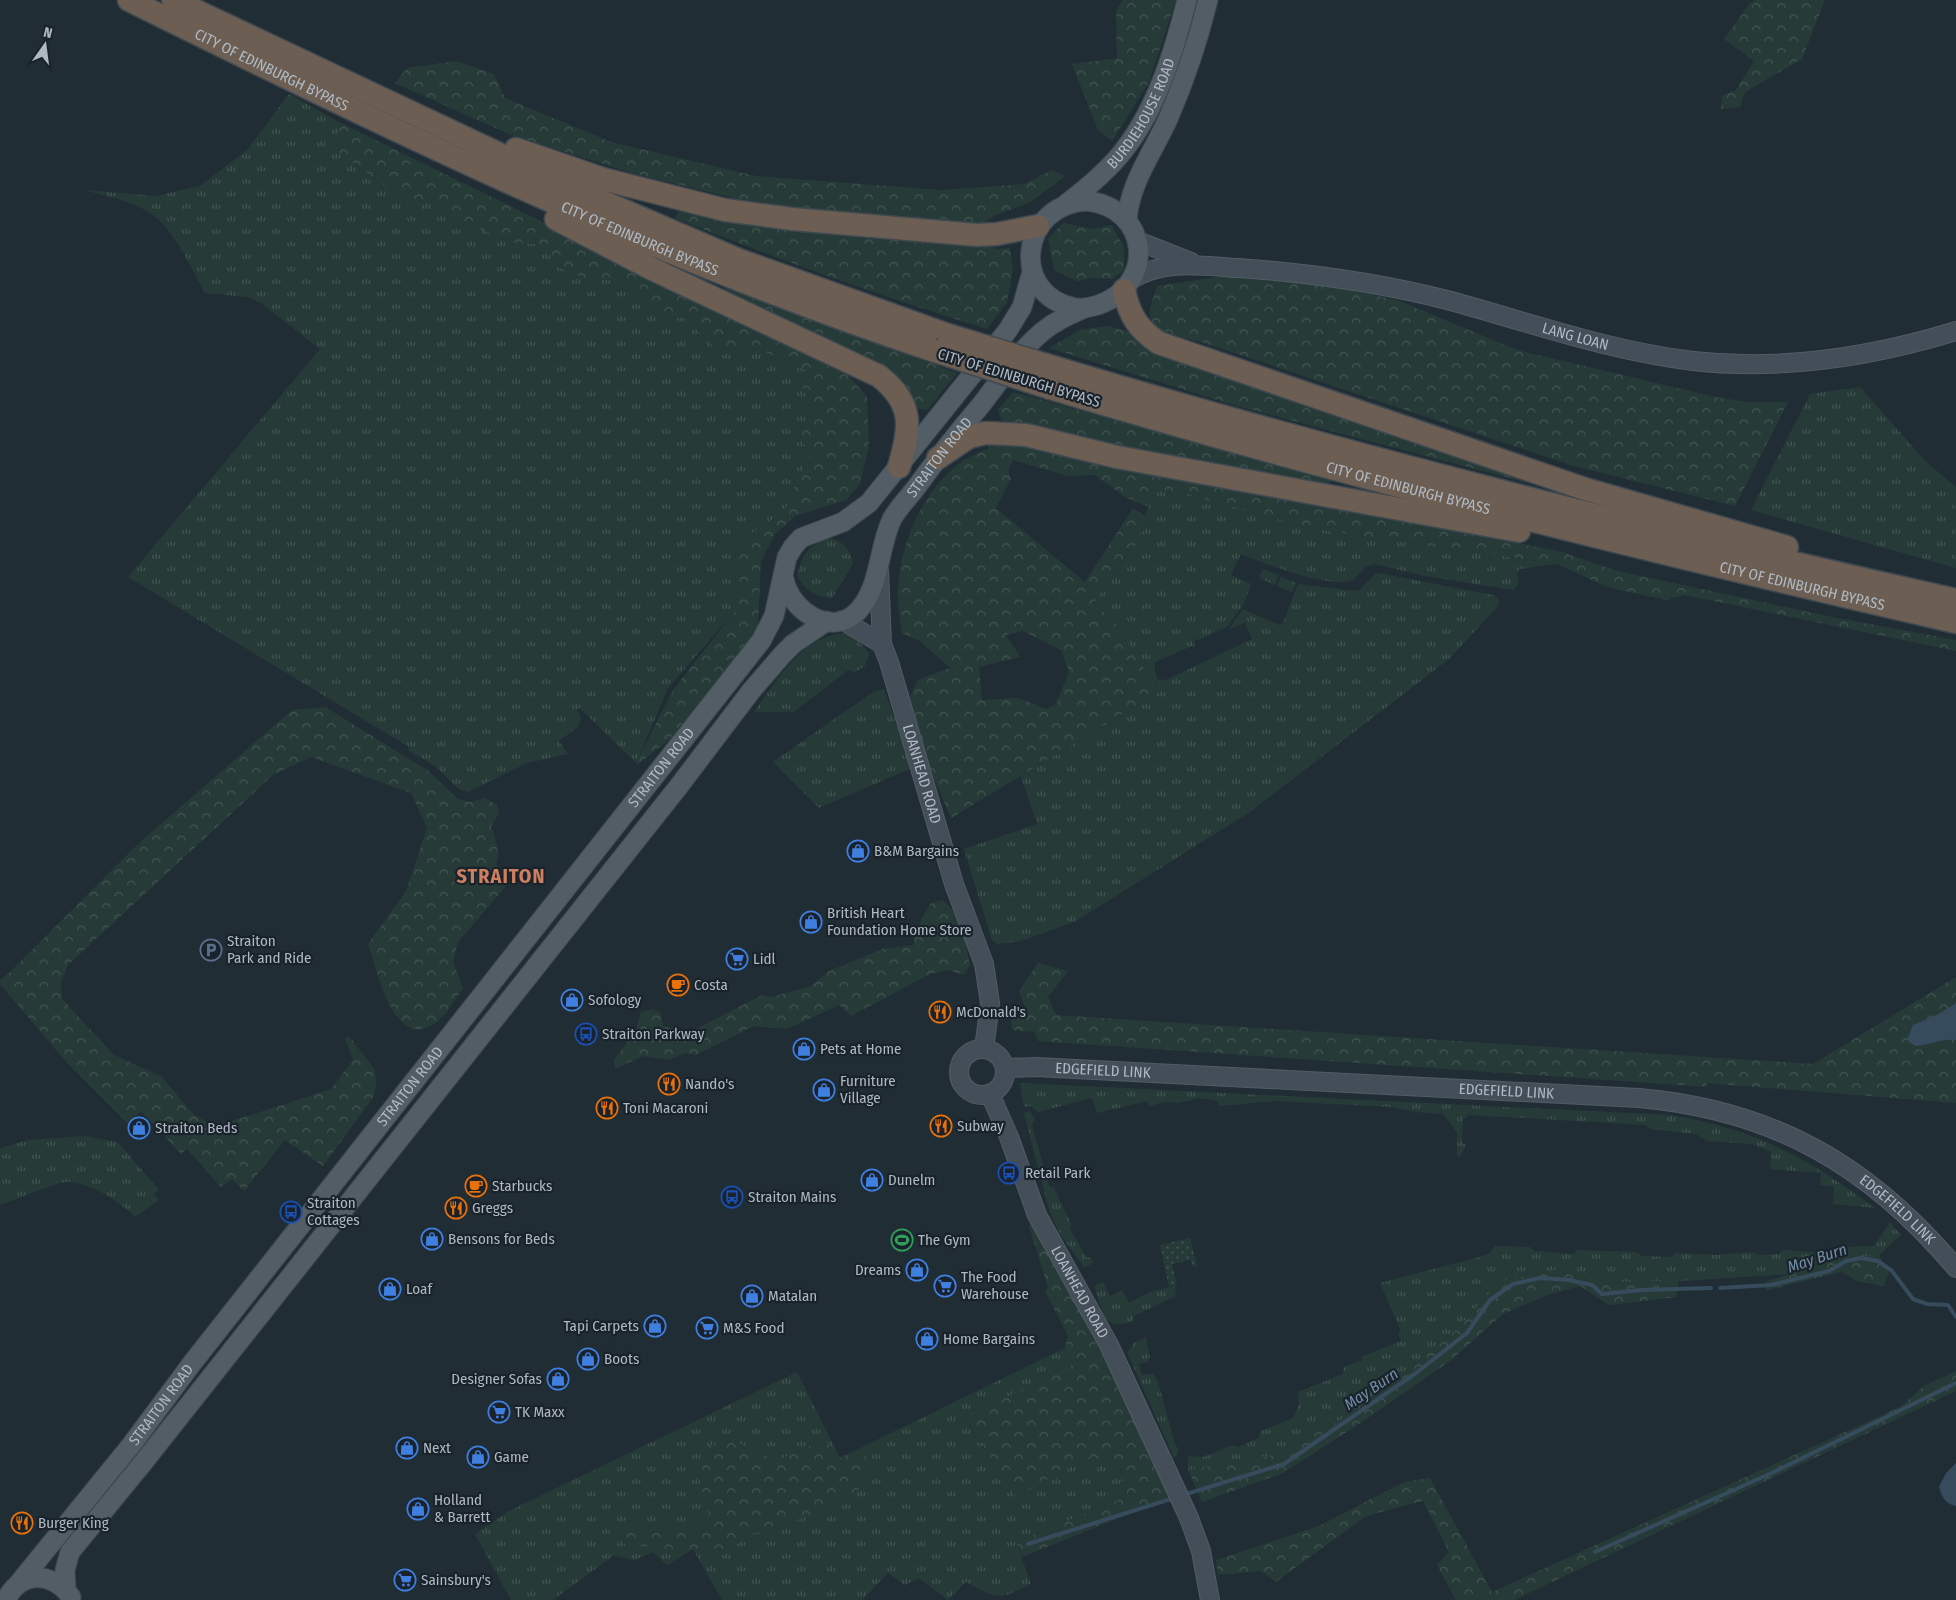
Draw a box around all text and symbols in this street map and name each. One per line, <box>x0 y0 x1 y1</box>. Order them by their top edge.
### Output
north arrow <box>20 20 70 70</box>
text: N <box>42 24 54 42</box>
street label: CITY OF EDINBURGH BYPASS <box>192 25 352 115</box>
street label: BURDIEHOUSE ROAD <box>1103 56 1179 172</box>
street label: CITY OF EDINBURGH BYPASS <box>558 198 721 280</box>
street label: LANG LOAN <box>1540 319 1610 354</box>
street label: CITY OF EDINBURGH BYPASS <box>936 345 1102 411</box>
street label: STRAITON ROAD <box>903 414 976 501</box>
street label: CITY OF EDINBURGH BYPASS <box>1324 458 1492 518</box>
street label: CITY OF EDINBURGH BYPASS <box>1718 558 1887 614</box>
street label: LOANHEAD ROAD <box>899 722 945 826</box>
street label: STRAITON ROAD <box>624 724 698 811</box>
shop icon: B&M Bargains <box>846 839 870 863</box>
place label: B&M Bargains <box>874 842 959 860</box>
district label: STRAITON <box>457 864 545 888</box>
place label: British Heart Foundation Home Store <box>827 904 972 939</box>
shop icon: British Heart Foundation Home Store <box>799 910 823 934</box>
place label: Straiton Park and Ride <box>227 932 311 967</box>
parking icon: Straiton Park and Ride <box>199 938 223 962</box>
supermarket icon: Lidl <box>725 947 749 971</box>
place label: Lidl <box>753 950 775 968</box>
cafe icon: Costa <box>666 973 690 997</box>
place label: Costa <box>694 976 728 994</box>
shop icon: Sofology <box>560 988 584 1012</box>
place label: Sofology <box>588 991 641 1009</box>
restaurant icon: McDonald's <box>928 1000 952 1024</box>
place label: McDonald's <box>956 1003 1026 1021</box>
bus stop icon: Straiton Parkway <box>574 1022 598 1046</box>
place label: Straiton Parkway <box>602 1025 705 1043</box>
shop icon: Pets at Home <box>792 1037 816 1061</box>
place label: Pets at Home <box>820 1040 901 1058</box>
street label: STRAITON ROAD <box>373 1043 447 1130</box>
street label: EDGEFIELD LINK <box>1055 1059 1151 1082</box>
restaurant icon: Nando's <box>657 1072 681 1096</box>
place label: Furniture Village <box>840 1072 896 1107</box>
place label: Nando's <box>685 1075 734 1093</box>
shop icon: Furniture Village <box>812 1078 836 1102</box>
street label: EDGEFIELD LINK <box>1458 1080 1555 1103</box>
restaurant icon: Toni Macaroni <box>595 1096 619 1120</box>
place label: Toni Macaroni <box>623 1099 708 1117</box>
restaurant icon: Subway <box>929 1114 953 1138</box>
shop icon: Straiton Beds <box>127 1116 151 1140</box>
place label: Subway <box>957 1117 1004 1135</box>
place label: Straiton Beds <box>155 1119 237 1137</box>
bus stop icon: Retail Park <box>997 1161 1021 1185</box>
place label: Retail Park <box>1025 1164 1090 1182</box>
shop icon: Dunelm <box>860 1168 884 1192</box>
place label: Dunelm <box>888 1171 935 1189</box>
street label: EDGEFIELD LINK <box>1856 1171 1939 1248</box>
cafe icon: Starbucks <box>464 1174 488 1198</box>
place label: Starbucks <box>492 1177 552 1195</box>
bus stop icon: Straiton Mains <box>720 1185 744 1209</box>
place label: Straiton Mains <box>748 1188 836 1206</box>
place label: Straiton Cottages <box>307 1194 360 1229</box>
restaurant icon: Greggs <box>444 1196 468 1220</box>
place label: Greggs <box>472 1199 513 1217</box>
bus stop icon: Straiton Cottages <box>279 1200 303 1224</box>
shop icon: Bensons for Beds <box>420 1227 444 1251</box>
sports icon: The Gym <box>890 1228 914 1252</box>
place label: Bensons for Beds <box>448 1230 555 1248</box>
place label: The Gym <box>918 1231 971 1249</box>
water label: May Burn <box>1785 1239 1849 1277</box>
street label: LOANHEAD ROAD <box>1047 1243 1112 1341</box>
shop icon: Dreams <box>905 1258 929 1282</box>
place label: Dreams <box>855 1261 901 1279</box>
place label: The Food Warehouse <box>961 1268 1029 1303</box>
supermarket icon: The Food Warehouse <box>933 1274 957 1298</box>
shop icon: Loaf <box>378 1277 402 1301</box>
place label: Loaf <box>406 1280 433 1298</box>
shop icon: Matalan <box>740 1284 764 1308</box>
place label: Matalan <box>768 1287 817 1305</box>
shop icon: Tapi Carpets <box>643 1314 667 1338</box>
supermarket icon: M&S Food <box>695 1316 719 1340</box>
place label: Tapi Carpets <box>563 1317 639 1335</box>
place label: M&S Food <box>723 1319 784 1337</box>
shop icon: Home Bargains <box>915 1327 939 1351</box>
place label: Home Bargains <box>943 1330 1035 1348</box>
shop icon: Boots <box>576 1347 600 1371</box>
place label: Boots <box>604 1350 639 1368</box>
street label: STRAITON ROAD <box>125 1361 197 1449</box>
water label: May Burn <box>1340 1364 1402 1414</box>
shop icon: Designer Sofas <box>546 1367 570 1391</box>
place label: Designer Sofas <box>451 1370 542 1388</box>
supermarket icon: TK Maxx <box>487 1400 511 1424</box>
place label: TK Maxx <box>515 1403 565 1421</box>
shop icon: Next <box>395 1436 419 1460</box>
place label: Next <box>423 1439 451 1457</box>
shop icon: Game <box>466 1445 490 1469</box>
place label: Game <box>494 1448 529 1466</box>
place label: Holland & Barrett <box>434 1491 490 1526</box>
shop icon: Holland & Barrett <box>406 1497 430 1521</box>
restaurant icon: Burger King <box>10 1511 34 1535</box>
place label: Burger King <box>38 1514 109 1532</box>
supermarket icon: Sainsbury's <box>393 1568 417 1592</box>
place label: Sainsbury's <box>421 1571 491 1589</box>

